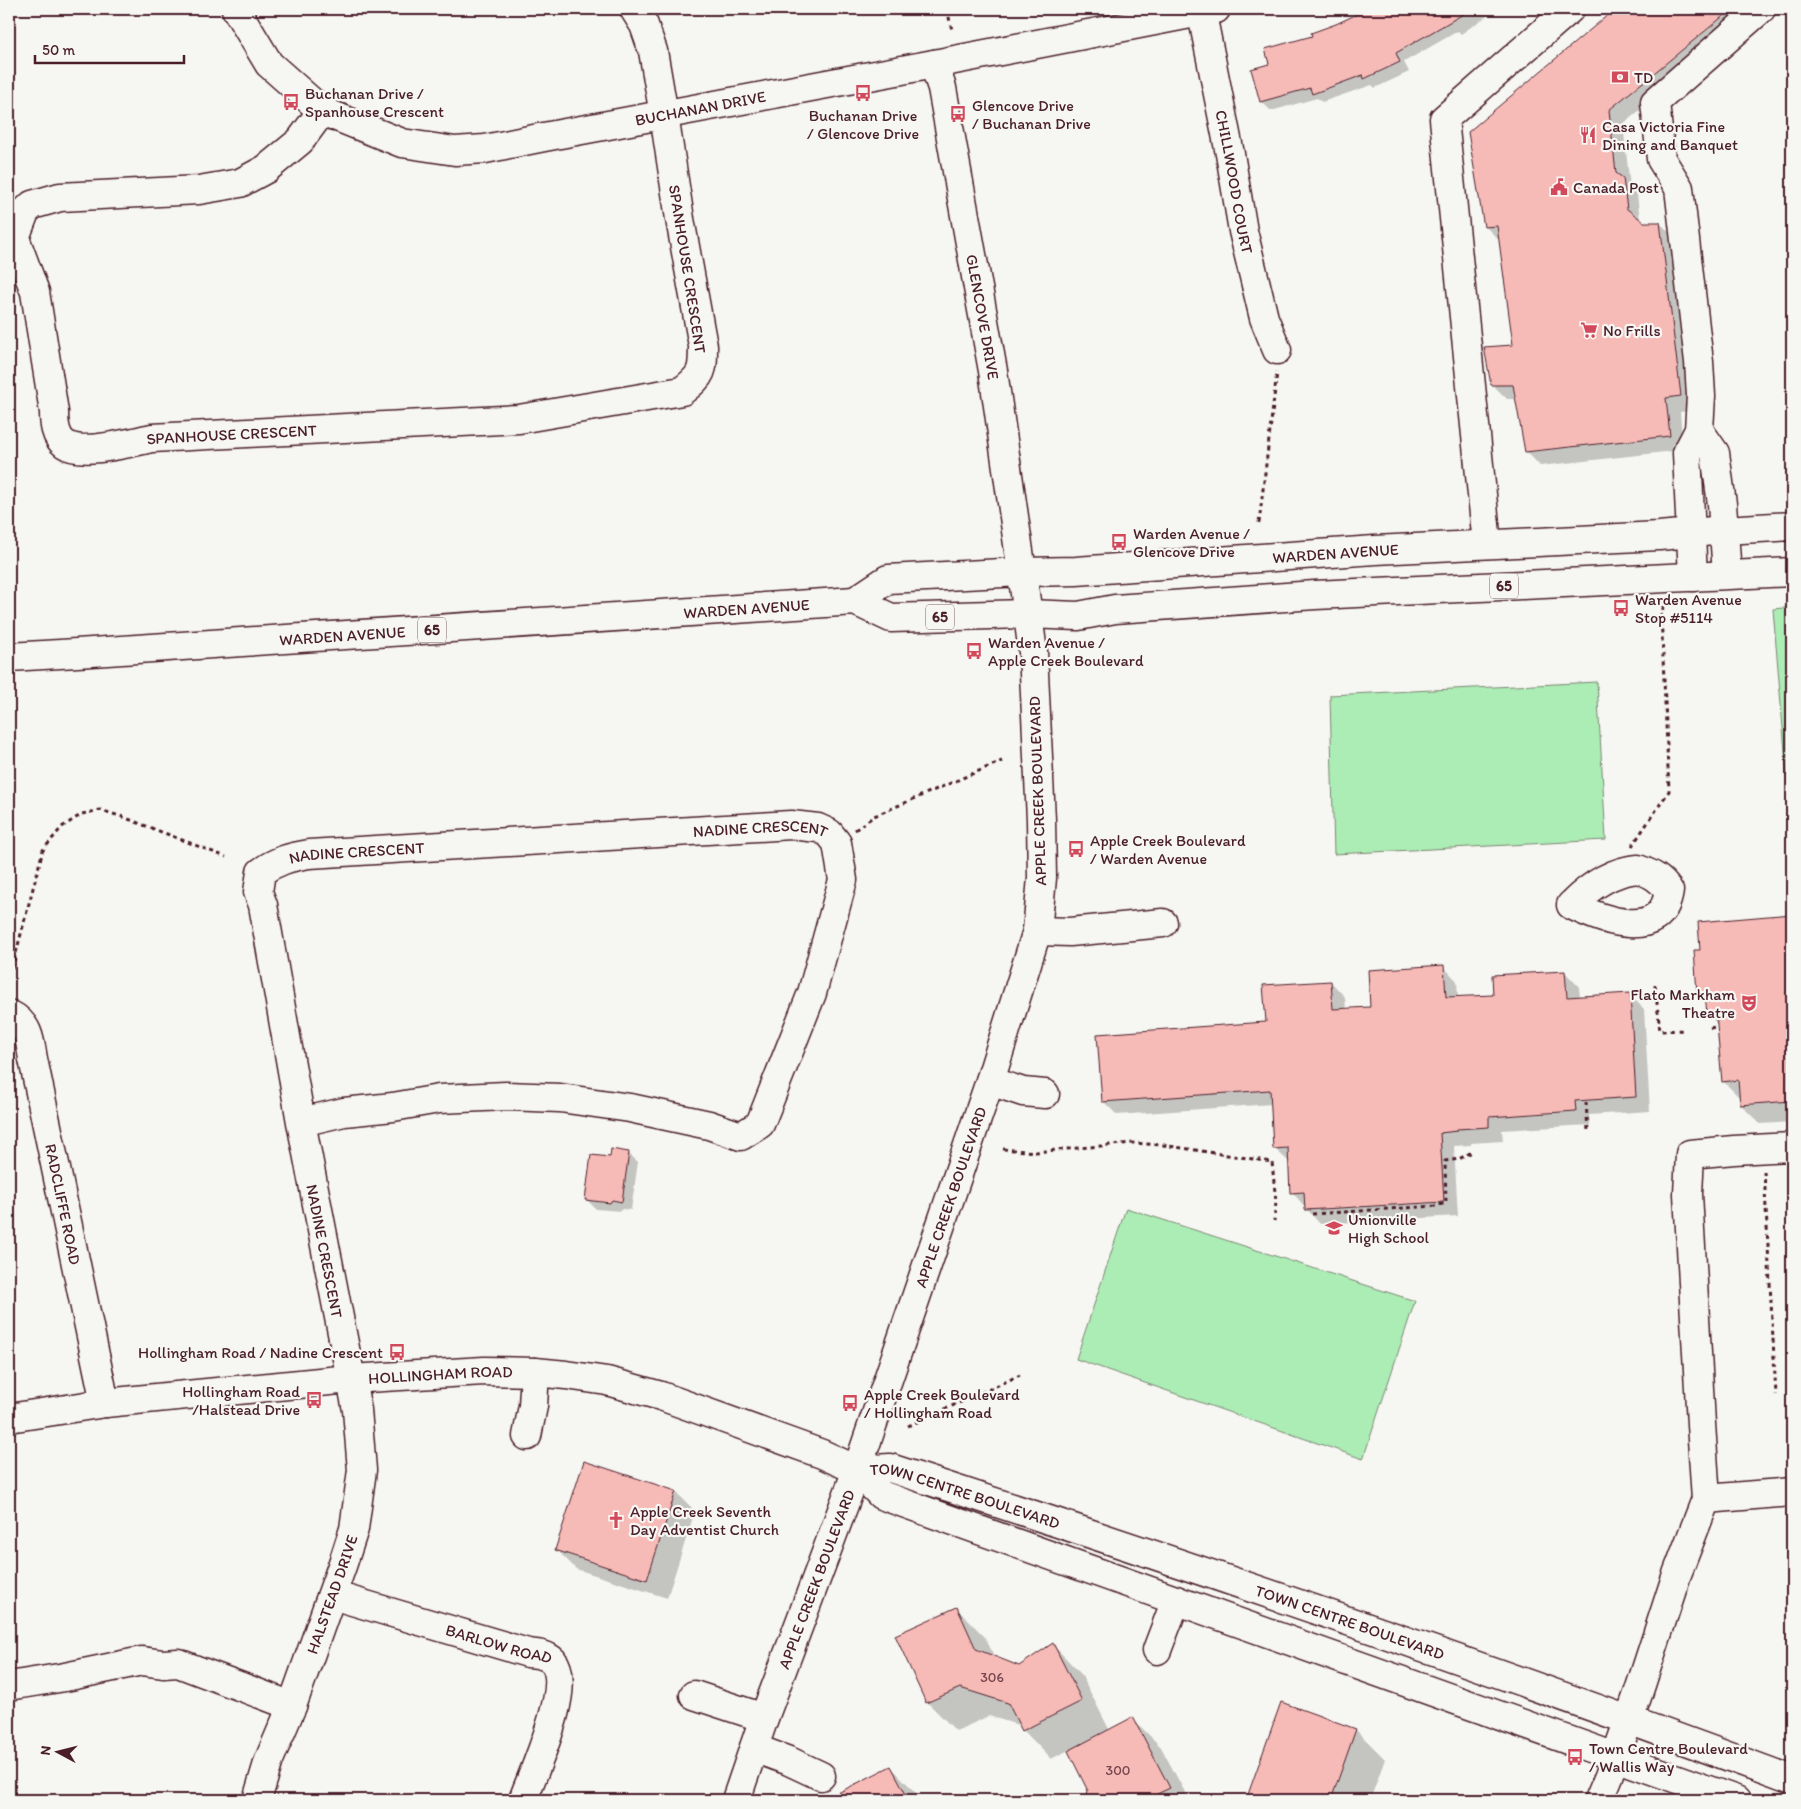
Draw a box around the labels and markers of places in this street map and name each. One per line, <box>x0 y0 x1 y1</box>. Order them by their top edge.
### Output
bank icon: TD <box>1610 67 1630 87</box>
place label: TD <box>1634 68 1653 87</box>
bus stop icon: Buchanan Drive / Glencove Drive <box>853 83 873 103</box>
place label: Buchanan Drive / Spanhouse Crescent <box>305 84 444 121</box>
bus stop icon: Buchanan Drive / Spanhouse Crescent <box>281 92 301 112</box>
place label: Glencove Drive / Buchanan Drive <box>972 96 1091 133</box>
bus stop icon: Glencove Drive / Buchanan Drive <box>948 104 968 124</box>
place label: Buchanan Drive / Glencove Drive <box>807 106 919 143</box>
place label: Casa Victoria Fine Dining and Banquet <box>1602 117 1738 154</box>
restaurant icon: Casa Victoria Fine Dining and Banquet <box>1578 125 1598 145</box>
public building icon: Canada Post <box>1549 177 1569 197</box>
place label: Canada Post <box>1573 178 1659 197</box>
supermarket icon: No Frills <box>1579 320 1599 340</box>
place label: No Frills <box>1603 321 1661 340</box>
place label: Warden Avenue / Glencove Drive <box>1133 524 1250 561</box>
bus stop icon: Warden Avenue / Glencove Drive <box>1109 532 1129 552</box>
place label: Warden Avenue Stop #5114 <box>1635 590 1742 627</box>
bus stop icon: Warden Avenue Stop #5114 <box>1611 598 1631 618</box>
place label: Warden Avenue / Apple Creek Boulevard <box>988 633 1144 670</box>
bus stop icon: Warden Avenue / Apple Creek Boulevard <box>964 641 984 661</box>
place label: Apple Creek Boulevard / Warden Avenue <box>1090 831 1246 868</box>
bus stop icon: Apple Creek Boulevard / Warden Avenue <box>1066 839 1086 859</box>
place label: Flato Markham Theatre <box>1630 985 1736 1022</box>
theatre icon: Flato Markham Theatre <box>1739 993 1759 1013</box>
place label: Unionville High School <box>1348 1210 1430 1247</box>
school or university icon: Unionville High School <box>1324 1218 1344 1238</box>
bus stop icon: Hollingham Road / Nadine Crescent <box>387 1342 407 1362</box>
place label: Hollingham Road / Nadine Crescent <box>138 1343 383 1362</box>
place label: Hollingham Road /Halstead Drive <box>182 1382 300 1419</box>
place label: Apple Creek Boulevard / Hollingham Road <box>864 1385 1020 1422</box>
bus stop icon: Hollingham Road /Halstead Drive <box>304 1390 324 1410</box>
bus stop icon: Apple Creek Boulevard / Hollingham Road <box>840 1393 860 1413</box>
place label: Apple Creek Seventh Day Adventist Church <box>630 1502 779 1539</box>
church icon: Apple Creek Seventh Day Adventist Church <box>606 1510 626 1530</box>
place label: Town Centre Boulevard / Wallis Way <box>1589 1739 1748 1776</box>
bus stop icon: Town Centre Boulevard / Wallis Way <box>1565 1747 1585 1767</box>

